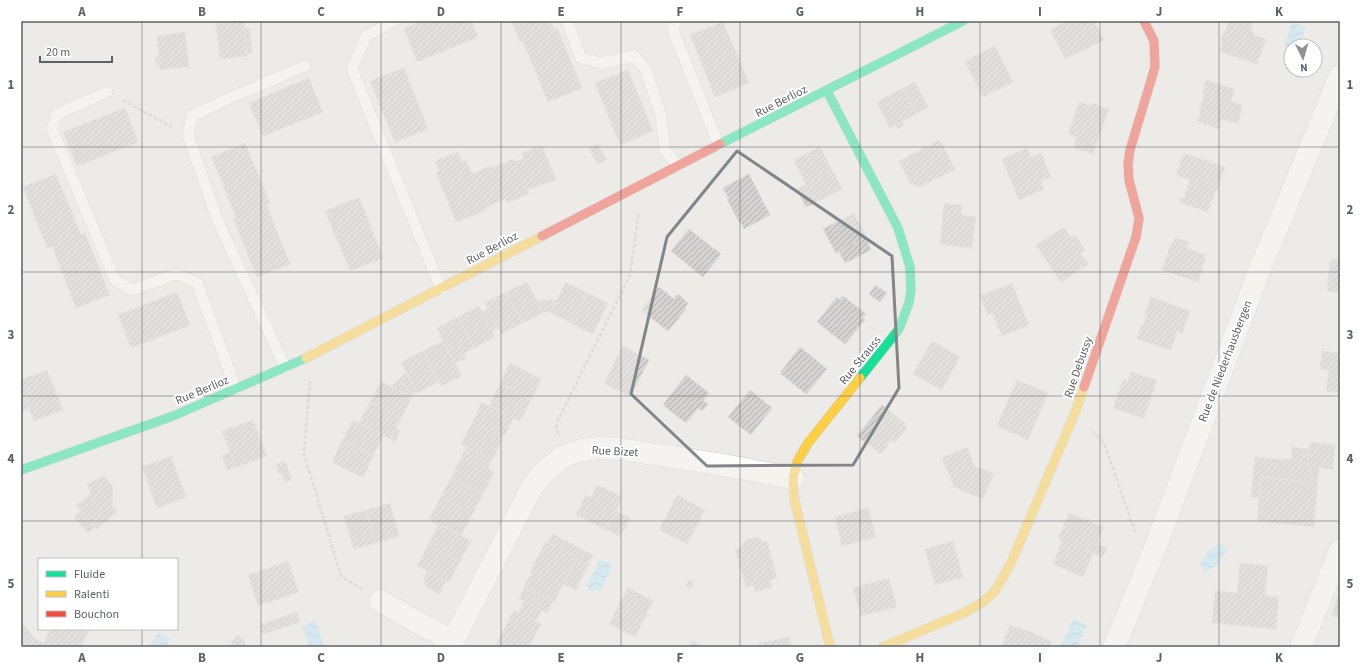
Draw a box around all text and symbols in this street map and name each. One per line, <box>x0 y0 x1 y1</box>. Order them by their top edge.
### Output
text: A <box>77 3 86 21</box>
text: B <box>198 3 206 21</box>
text: C <box>317 3 325 21</box>
text: D <box>437 3 445 21</box>
text: E <box>557 3 565 21</box>
text: F <box>677 3 684 21</box>
text: G <box>796 3 804 21</box>
text: H <box>916 3 924 21</box>
text: I <box>1038 3 1042 21</box>
text: J <box>1156 3 1162 21</box>
text: K <box>1275 3 1284 21</box>
scale bar <box>40 38 112 64</box>
north arrow <box>1283 38 1323 78</box>
text: 20 m <box>46 44 70 61</box>
text: N <box>1300 60 1308 75</box>
text: 1 <box>8 76 15 94</box>
text: 1 <box>1347 76 1354 94</box>
street label: Rue Berlioz <box>752 81 810 122</box>
text: 2 <box>8 201 15 219</box>
text: 2 <box>1347 201 1354 219</box>
street label: Rue Berlioz <box>463 228 521 269</box>
street label: Rue de Niederhausbergen <box>1194 298 1257 425</box>
text: 3 <box>8 326 15 344</box>
text: 3 <box>1347 326 1354 344</box>
street label: Rue Strauss <box>835 332 885 388</box>
street label: Rue Debussy <box>1060 334 1097 400</box>
street label: Rue Berlioz <box>173 372 231 409</box>
street label: Rue Bizet <box>591 442 639 461</box>
text: 4 <box>8 450 15 468</box>
text: 4 <box>1347 450 1354 468</box>
legend <box>38 558 178 630</box>
text: Fluide <box>74 566 105 583</box>
text: 5 <box>8 575 15 593</box>
text: 5 <box>1347 575 1354 593</box>
text: Ralenti <box>74 586 109 603</box>
text: Bouchon <box>74 606 119 623</box>
text: A <box>77 649 86 667</box>
text: B <box>198 649 206 667</box>
text: C <box>317 649 325 667</box>
text: D <box>437 649 445 667</box>
text: E <box>557 649 565 667</box>
text: F <box>677 649 684 667</box>
text: G <box>796 649 804 667</box>
text: H <box>916 649 924 667</box>
text: I <box>1038 649 1042 667</box>
text: J <box>1156 649 1162 667</box>
text: K <box>1275 649 1284 667</box>

